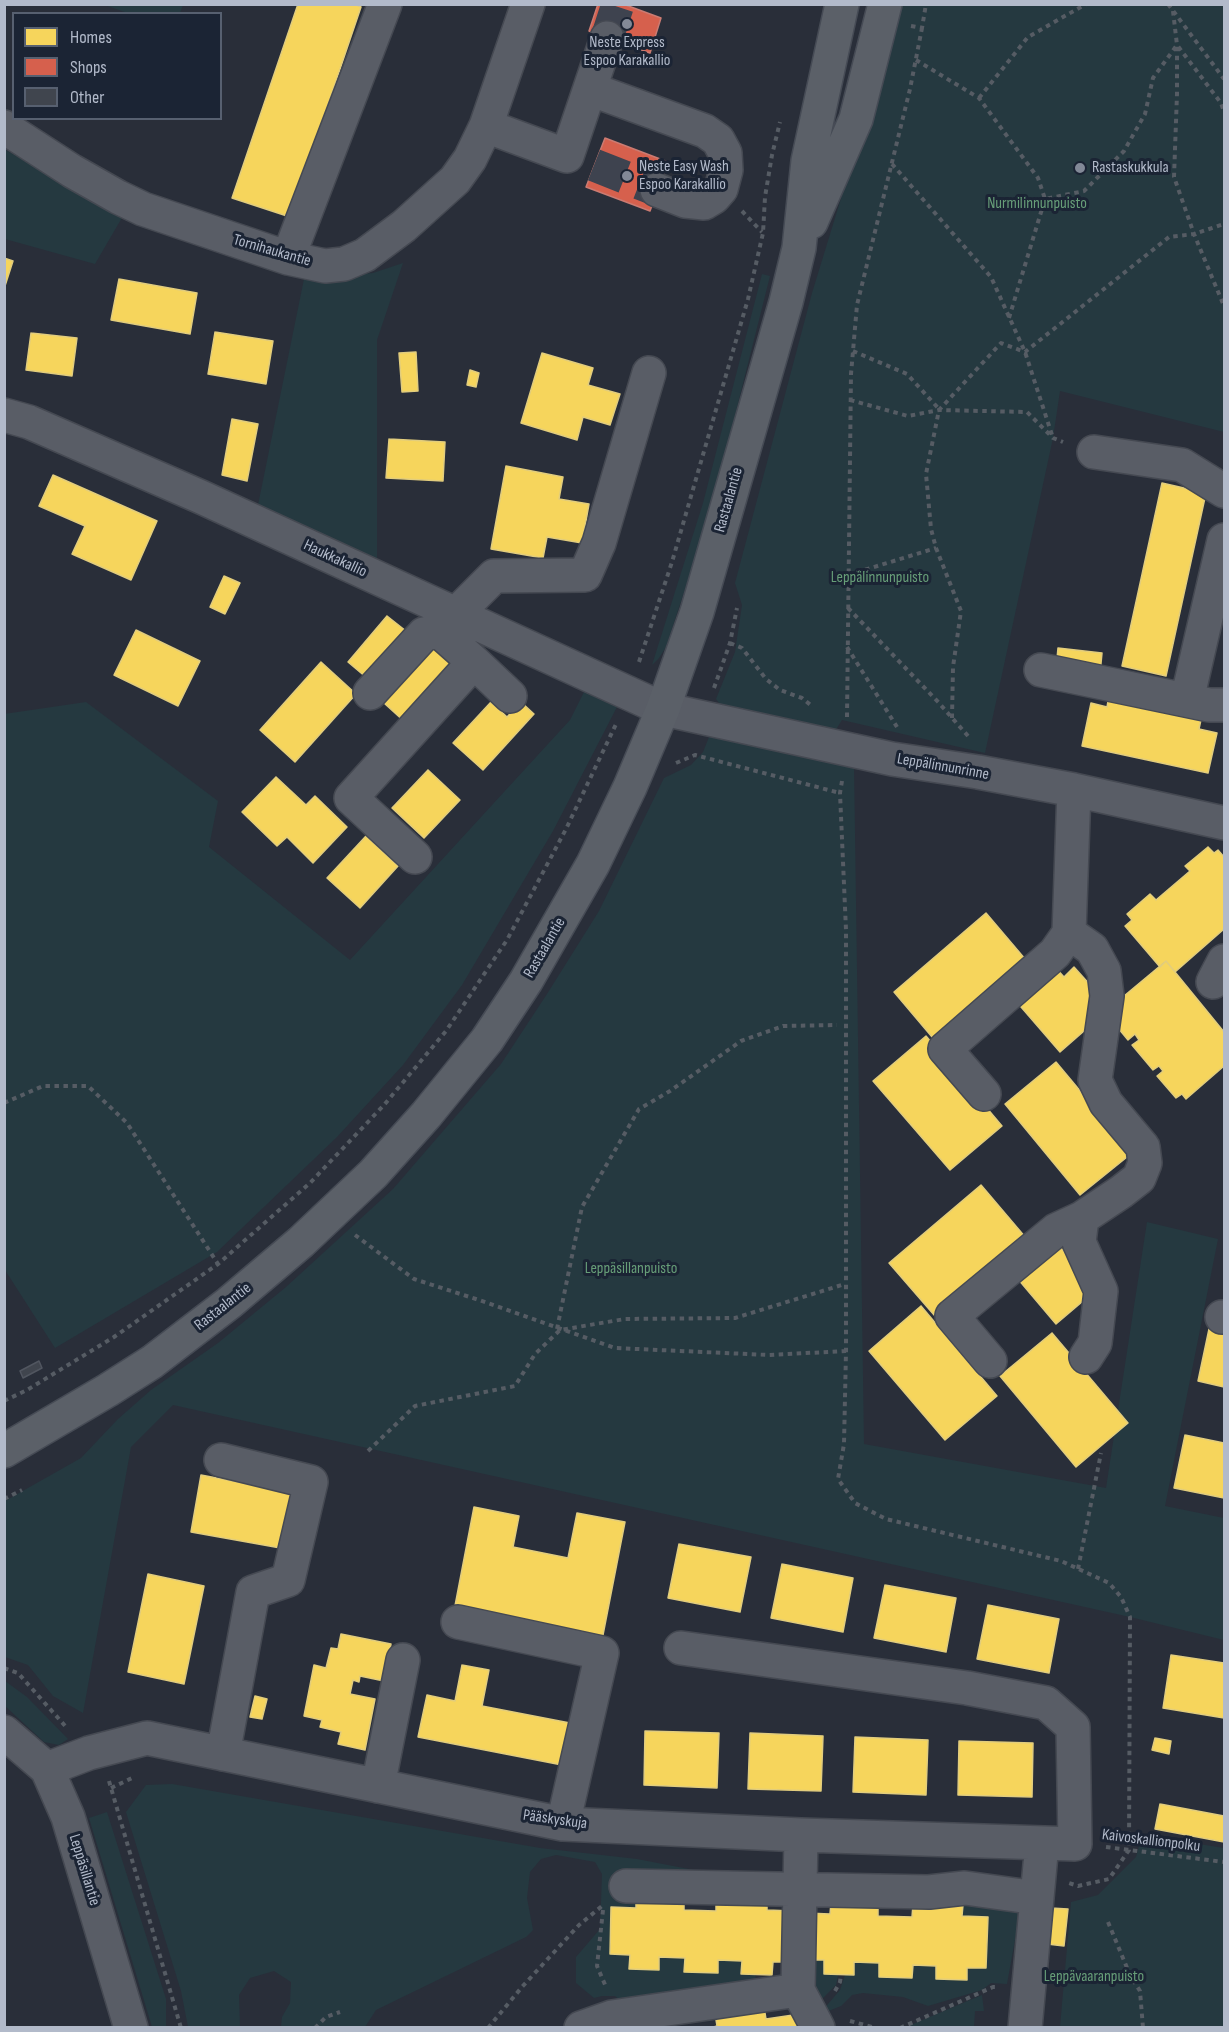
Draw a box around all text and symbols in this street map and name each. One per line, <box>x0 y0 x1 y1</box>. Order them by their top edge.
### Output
legend <box>12 12 222 120</box>
marker: Neste Express Espoo Karakallio <box>620 17 634 31</box>
text: Homes <box>70 27 112 48</box>
place label: Neste Express Espoo Karakallio <box>584 33 670 71</box>
text: Shops <box>70 57 107 78</box>
text: Other <box>70 87 104 108</box>
place label: Neste Easy Wash Espoo Karakallio <box>639 157 729 195</box>
place label: Rastaskukkula <box>1092 158 1169 178</box>
marker: Rastaskukkula <box>1073 161 1087 175</box>
marker: Neste Easy Wash Espoo Karakallio <box>620 169 634 183</box>
park label: Nurmilinnunpuisto <box>987 194 1087 214</box>
street label: Tornihaukantie <box>231 231 313 271</box>
street label: Rastaalantie <box>711 465 747 535</box>
street label: Haukkakallio <box>300 536 370 582</box>
park label: Leppälinnunpuisto <box>831 568 929 588</box>
street label: Leppälinnunrinne <box>896 749 990 785</box>
street label: Rastaalantie <box>520 914 570 982</box>
park label: Leppäsillanpuisto <box>585 1259 677 1279</box>
street label: Rastaalantie <box>191 1279 255 1335</box>
street label: Pääskyskuja <box>522 1806 588 1834</box>
street label: Kaivoskallionpolku <box>1101 1825 1201 1857</box>
street label: Leppäsillantie <box>64 1832 104 1908</box>
park label: Leppävaaranpuisto <box>1044 1967 1144 1987</box>

